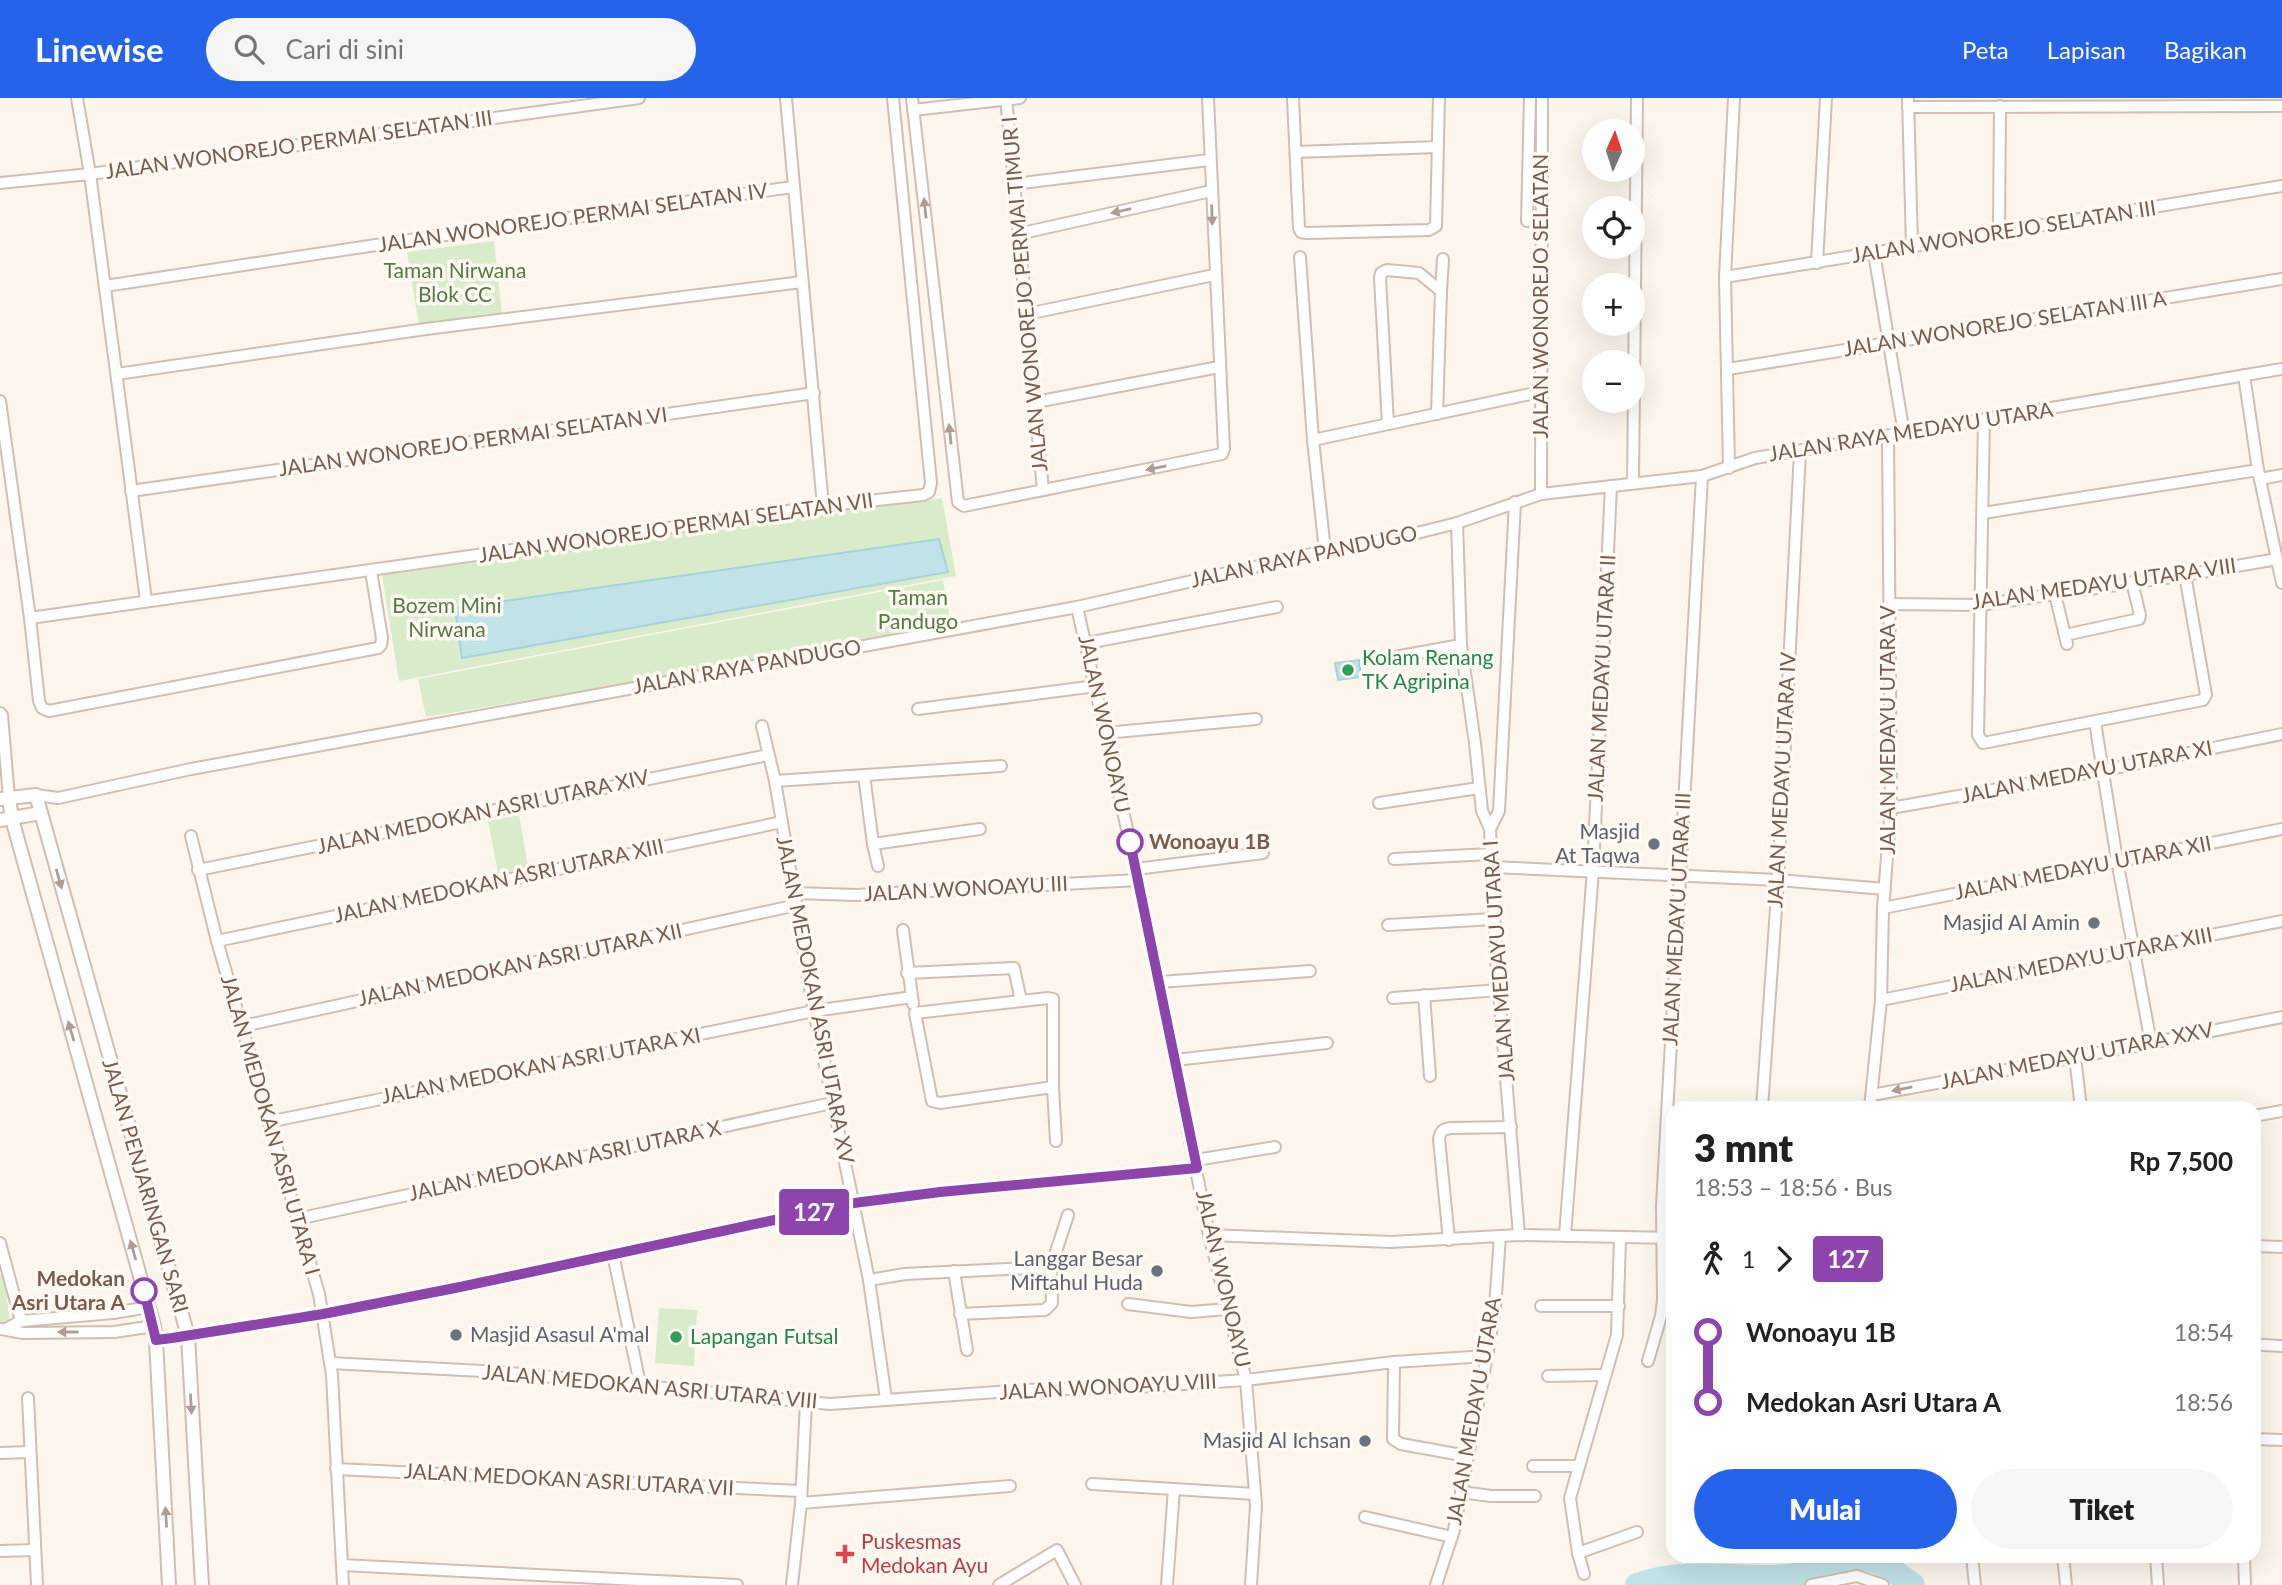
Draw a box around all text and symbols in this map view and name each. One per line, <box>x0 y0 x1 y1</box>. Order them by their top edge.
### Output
search box <box>206 18 696 81</box>
text: Linewise <box>35 29 164 69</box>
icon: search <box>230 30 268 68</box>
text: Cari di sini <box>286 33 404 65</box>
text: Peta <box>1962 35 2009 64</box>
text: Lapisan <box>2047 35 2126 64</box>
text: Bagikan <box>2164 35 2247 64</box>
street label: JALAN WONOREJO PERMAI SELATAN III <box>104 104 494 183</box>
street label: JALAN WONOREJO PERMAI TIMUR I <box>996 116 1051 473</box>
north arrow <box>1582 119 1645 182</box>
map controls <box>1582 119 1645 413</box>
street label: JALAN WONOREJO SELATAN <box>1527 154 1552 438</box>
street label: JALAN WONOREJO PERMAI SELATAN IV <box>376 177 770 256</box>
street label: JALAN WONOREJO SELATAN III <box>1850 194 2158 267</box>
button: locate <box>1582 196 1645 259</box>
one-way arrow <box>919 197 930 219</box>
one-way arrow <box>1207 204 1218 226</box>
one-way arrow <box>1110 206 1132 217</box>
park label: Taman Nirwana Blok CC <box>384 257 526 306</box>
button: + <box>1582 273 1645 336</box>
street label: JALAN WONOREJO SELATAN III A <box>1841 284 2169 360</box>
button: − <box>1582 350 1645 413</box>
street label: JALAN RAYA MEDAYU UTARA <box>1767 396 2055 465</box>
street label: JALAN WONOREJO PERMAI SELATAN VI <box>277 401 669 480</box>
one-way arrow <box>945 423 956 445</box>
one-way arrow <box>1145 463 1167 474</box>
street label: JALAN WONOREJO PERMAI SELATAN VII <box>477 486 875 567</box>
street label: JALAN RAYA PANDUGO <box>1188 519 1419 592</box>
street label: JALAN MEDAYU UTARA VIII <box>1970 552 2238 613</box>
street label: JALAN MEDAYU UTARA II <box>1582 554 1619 802</box>
park label: Taman Pandugo <box>878 584 958 633</box>
park label: Bozem Mini Nirwana <box>392 592 502 641</box>
street label: JALAN MEDAYU UTARA V <box>1874 605 1899 855</box>
street label: JALAN RAYA PANDUGO <box>631 633 863 698</box>
street label: JALAN WONOAYU <box>1074 633 1137 815</box>
place label: Kolam Renang TK Agripina <box>1362 644 1493 693</box>
street label: JALAN MEDAYU UTARA IV <box>1761 651 1800 908</box>
marker: Kolam Renang TK Agripina <box>1340 662 1356 678</box>
street label: JALAN MEDAYU UTARA XI <box>1959 734 2214 807</box>
street label: JALAN MEDOKAN ASRI UTARA XIV <box>314 763 652 858</box>
street label: JALAN MEDAYU UTARA III <box>1656 792 1695 1046</box>
place label: Masjid At Taqwa <box>1555 818 1640 867</box>
place label: Wonoayu 1B <box>1149 828 1270 853</box>
marker: Wonoayu 1B <box>1117 829 1143 855</box>
street label: JALAN MEDAYU UTARA XII <box>1952 829 2213 904</box>
street label: JALAN MEDOKAN ASRI UTARA XIII <box>332 832 666 927</box>
street label: JALAN MEDOKAN ASRI UTARA XV <box>772 834 861 1166</box>
marker: Masjid At Taqwa <box>1646 836 1662 852</box>
street label: JALAN MEDAYU UTARA I <box>1477 840 1518 1083</box>
one-way arrow <box>55 868 65 889</box>
street label: JALAN WONOAYU III <box>863 870 1068 905</box>
place label: Masjid Al Amin <box>1943 909 2080 934</box>
marker: Masjid Al Amin <box>2086 915 2102 931</box>
street label: JALAN MEDOKAN ASRI UTARA XII <box>355 917 684 1010</box>
street label: JALAN MEDAYU UTARA XIII <box>1947 921 2214 996</box>
street label: JALAN MEDOKAN ASRI UTARA I <box>217 972 326 1278</box>
street label: JALAN MEDAYU UTARA XXV <box>1938 1016 2216 1093</box>
one-way arrow <box>66 1020 76 1041</box>
street label: JALAN MEDOKAN ASRI UTARA XI <box>379 1021 702 1108</box>
street label: JALAN PENJARINGAN SARI <box>98 1056 195 1316</box>
one-way arrow <box>1891 1084 1913 1095</box>
street label: JALAN MEDOKAN ASRI UTARA X <box>406 1114 724 1205</box>
text: 3 mnt <box>1694 1124 1793 1170</box>
text: Rp 7,500 <box>2129 1145 2233 1177</box>
text: 18:53 – 18:56 · Bus <box>1694 1173 1893 1201</box>
street label: JALAN WONOAYU <box>1192 1188 1257 1370</box>
line badge: 127 <box>774 1189 854 1235</box>
text: 127 <box>793 1197 835 1226</box>
one-way arrow <box>127 1239 138 1261</box>
icon: walk <box>1694 1240 1732 1278</box>
icon: forward <box>1765 1240 1803 1278</box>
text: 127 <box>1827 1244 1869 1273</box>
place label: Langgar Besar Miftahul Huda <box>1010 1245 1143 1294</box>
text: 1 <box>1742 1245 1755 1273</box>
marker: Langgar Besar Miftahul Huda <box>1149 1263 1165 1279</box>
place label: Medokan Asri Utara A <box>11 1265 125 1314</box>
marker: Medokan Asri Utara A <box>131 1278 157 1304</box>
street label: JALAN MEDAYU UTARA <box>1440 1294 1505 1527</box>
text: Wonoayu 1B <box>1746 1316 1896 1348</box>
text: 18:54 <box>2174 1318 2233 1346</box>
place label: Masjid Asasul A'mal <box>470 1321 649 1346</box>
place label: Lapangan Futsal <box>690 1323 838 1348</box>
one-way arrow <box>57 1326 79 1338</box>
marker: Masjid Asasul A'mal <box>448 1327 464 1343</box>
marker: Lapangan Futsal <box>668 1329 684 1345</box>
street label: JALAN MEDOKAN ASRI UTARA VIII <box>482 1358 819 1413</box>
street label: JALAN WONOAYU VIII <box>999 1367 1217 1404</box>
text: Medokan Asri Utara A <box>1746 1386 2001 1418</box>
text: 18:56 <box>2174 1388 2233 1416</box>
one-way arrow <box>186 1393 197 1415</box>
place label: Masjid Al Ichsan <box>1203 1427 1351 1452</box>
marker: Masjid Al Ichsan <box>1357 1433 1373 1449</box>
street label: JALAN MEDOKAN ASRI UTARA VII <box>403 1457 735 1500</box>
button: Mulai <box>1694 1469 1957 1549</box>
button: Tiket <box>1971 1469 2233 1549</box>
one-way arrow <box>160 1506 171 1528</box>
place label: Puskesmas Medokan Ayu <box>861 1528 988 1577</box>
marker: Puskesmas Medokan Ayu <box>835 1544 855 1564</box>

